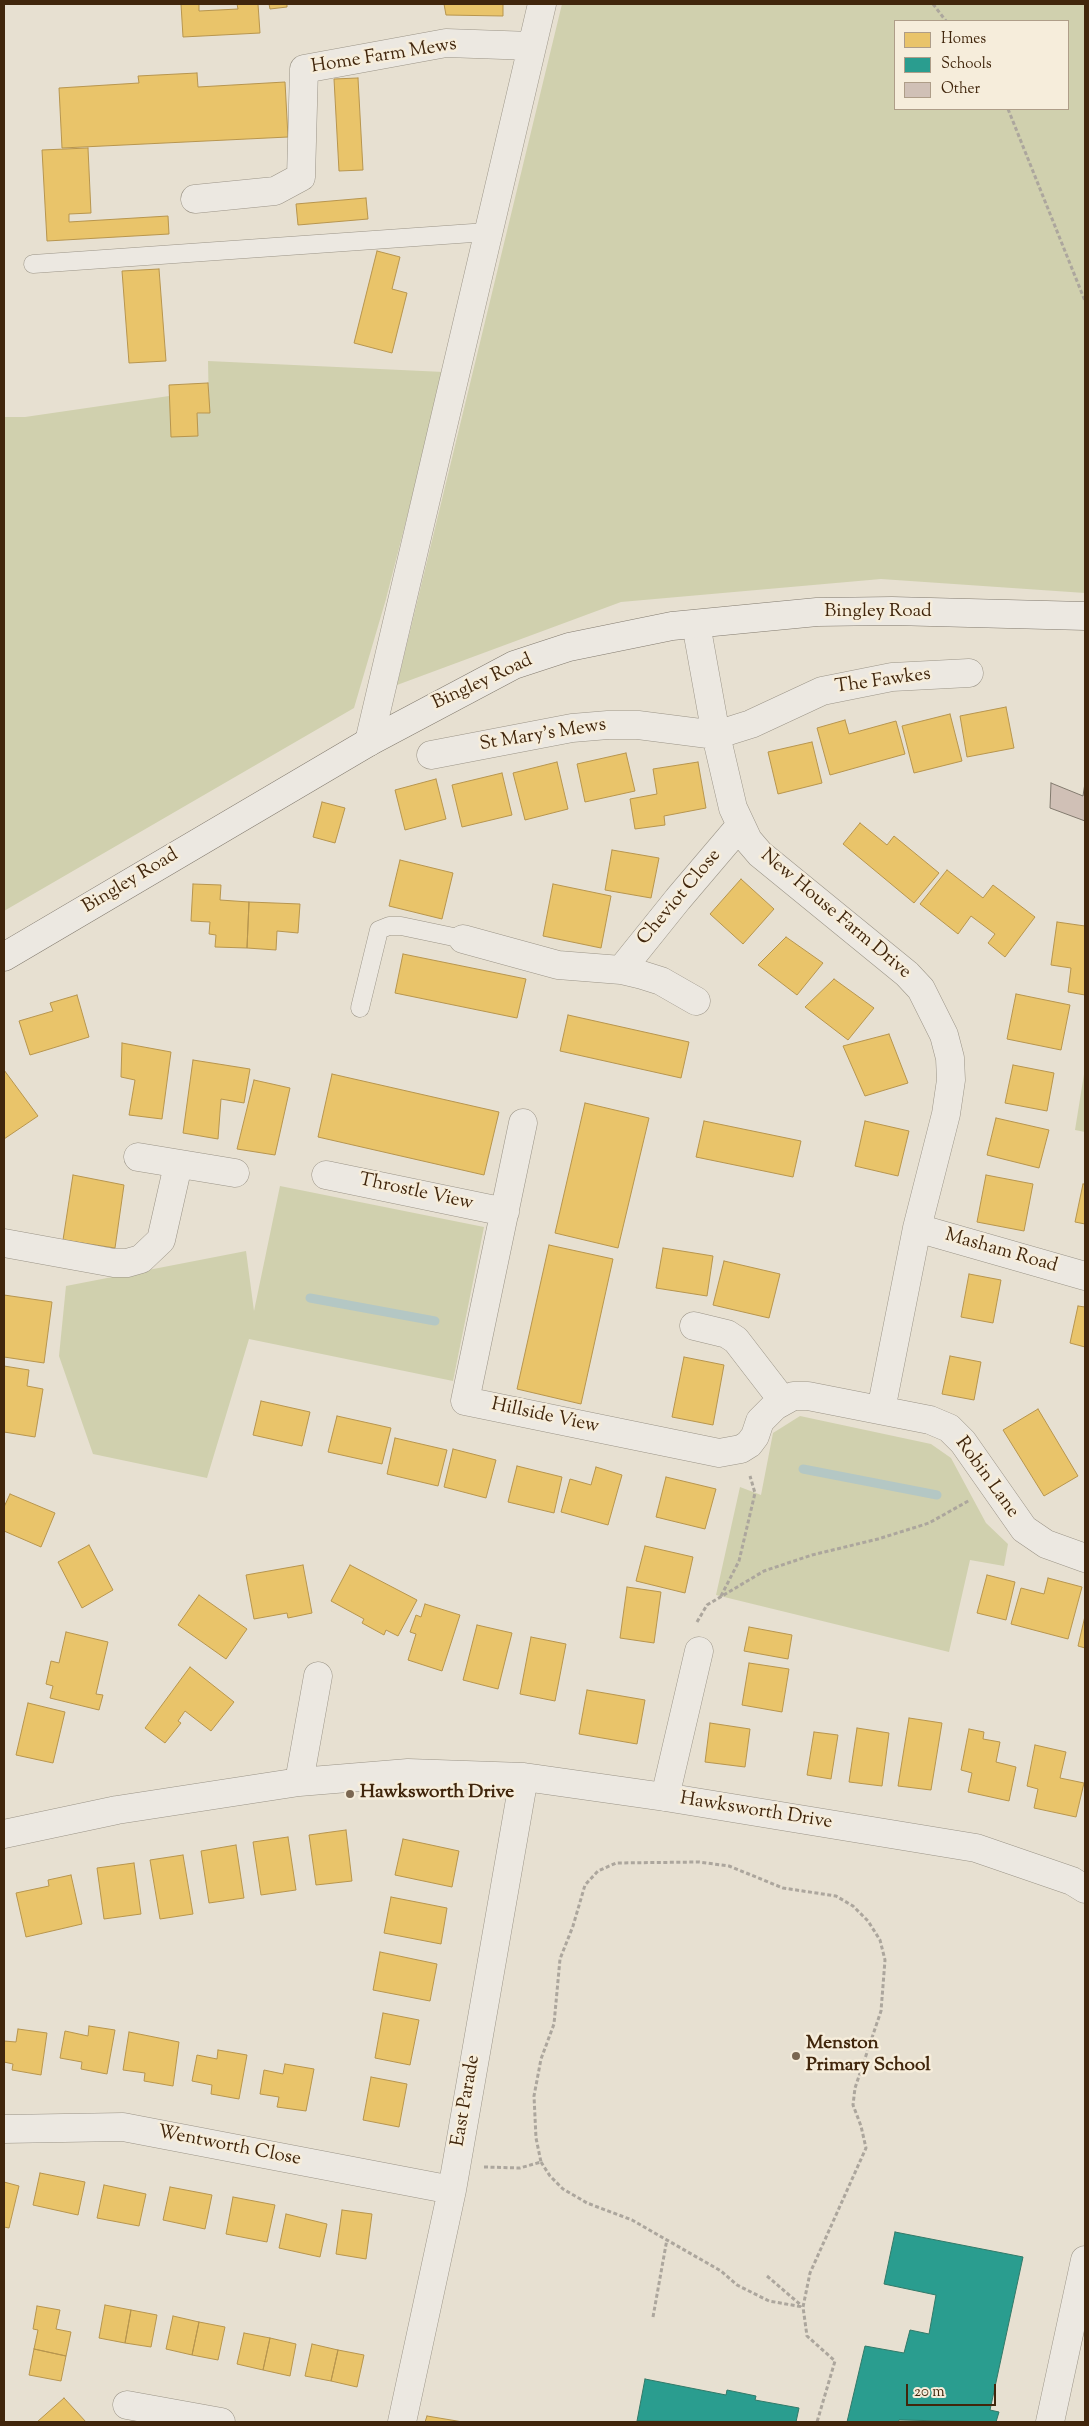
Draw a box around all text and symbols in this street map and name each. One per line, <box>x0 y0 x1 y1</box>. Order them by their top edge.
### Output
legend <box>894 20 1069 110</box>
text: Homes <box>941 29 986 50</box>
street label: Home Farm Mews <box>310 34 458 80</box>
text: Schools <box>941 54 992 75</box>
text: Other <box>941 79 980 100</box>
street label: Bingley Road <box>824 602 932 624</box>
street label: Bingley Road <box>429 650 537 716</box>
street label: The Fawkes <box>834 664 932 700</box>
street label: St Mary's Mews <box>478 715 608 757</box>
street label: Bingley Road <box>79 845 183 919</box>
street label: Cheviot Close <box>633 845 727 951</box>
street label: New House Farm Drive <box>755 845 915 985</box>
street label: Throstle View <box>357 1170 475 1216</box>
street label: Masham Road <box>942 1225 1060 1279</box>
street label: Hillside View <box>489 1394 601 1440</box>
street label: Robin Lane <box>949 1433 1023 1523</box>
place label: Hawksworth Drive <box>360 1783 514 1805</box>
marker: Hawksworth Drive <box>344 1788 356 1800</box>
street label: Hawksworth Drive <box>678 1789 834 1835</box>
place label: Menston Primary School <box>806 2034 931 2078</box>
marker: Menston Primary School <box>790 2050 802 2062</box>
street label: East Parade <box>448 2054 486 2148</box>
street label: Wentworth Close <box>155 2122 303 2172</box>
scale bar <box>909 2374 999 2406</box>
text: 20 m <box>914 2382 945 2403</box>

